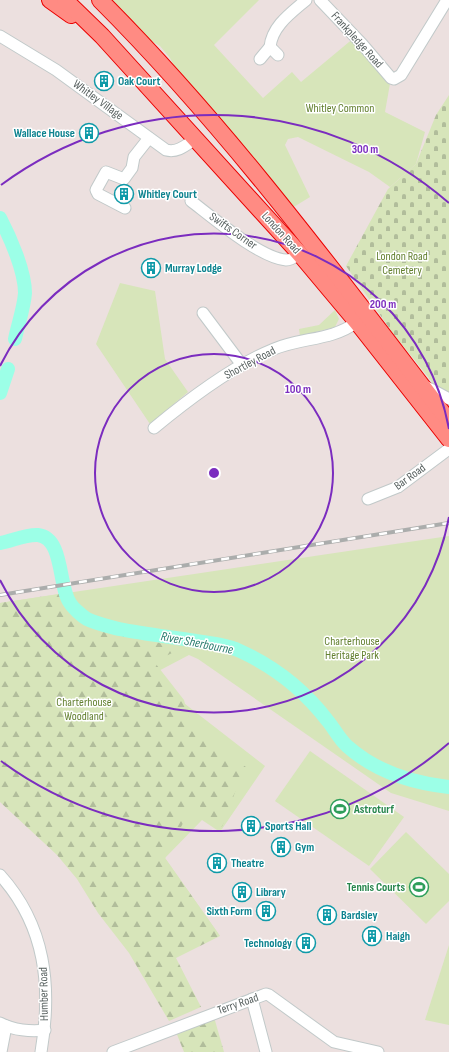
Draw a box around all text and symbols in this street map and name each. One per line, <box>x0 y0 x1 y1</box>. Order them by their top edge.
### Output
street label: Frankpledge Road <box>328 9 386 71</box>
building icon: Oak Court <box>93 70 115 92</box>
place label: Oak Court <box>118 74 160 89</box>
street label: Whitley Village <box>70 77 126 123</box>
park label: Whitley Common <box>306 101 374 116</box>
building icon: Wallace House <box>78 122 100 144</box>
place label: Wallace House <box>14 126 75 141</box>
text: 300 m <box>352 142 378 157</box>
building icon: Whitley Court <box>113 183 135 205</box>
place label: Whitley Court <box>138 187 197 202</box>
street label: Swifts Corner <box>206 209 260 253</box>
street label: London Road <box>258 209 304 257</box>
park label: London Road Cemetery <box>376 249 428 278</box>
building icon: Murray Lodge <box>140 257 162 279</box>
place label: Murray Lodge <box>165 261 222 276</box>
text: 200 m <box>370 297 396 312</box>
street label: Shortley Road <box>222 343 278 383</box>
text: 100 m <box>285 382 311 397</box>
street label: Bar Road <box>391 461 429 493</box>
centre of rings <box>207 466 221 480</box>
water label: River Sherbourne <box>159 628 235 658</box>
park label: Charterhouse Heritage Park <box>324 634 380 663</box>
park label: Charterhouse Woodland <box>56 695 112 724</box>
sports icon: Astroturf <box>329 798 351 820</box>
place label: Astroturf <box>353 802 394 817</box>
building icon: Sports Hall <box>240 815 262 837</box>
place label: Sports Hall <box>265 819 311 834</box>
building icon: Gym <box>270 836 292 858</box>
place label: Gym <box>295 840 314 855</box>
building icon: Theatre <box>206 852 228 874</box>
place label: Theatre <box>231 856 264 871</box>
sports icon: Tennis Courts <box>408 876 430 898</box>
place label: Tennis Courts <box>347 880 405 895</box>
building icon: Library <box>231 881 253 903</box>
place label: Library <box>256 885 286 900</box>
building icon: Sixth Form <box>255 900 277 922</box>
place label: Sixth Form <box>206 904 252 919</box>
building icon: Bardsley <box>316 904 338 926</box>
place label: Bardsley <box>341 908 378 923</box>
building icon: Haigh <box>361 925 383 947</box>
place label: Haigh <box>386 929 410 944</box>
building icon: Technology <box>295 932 317 954</box>
place label: Technology <box>244 936 292 951</box>
street label: Humber Road <box>36 967 52 1021</box>
street label: Terry Road <box>216 990 260 1018</box>

